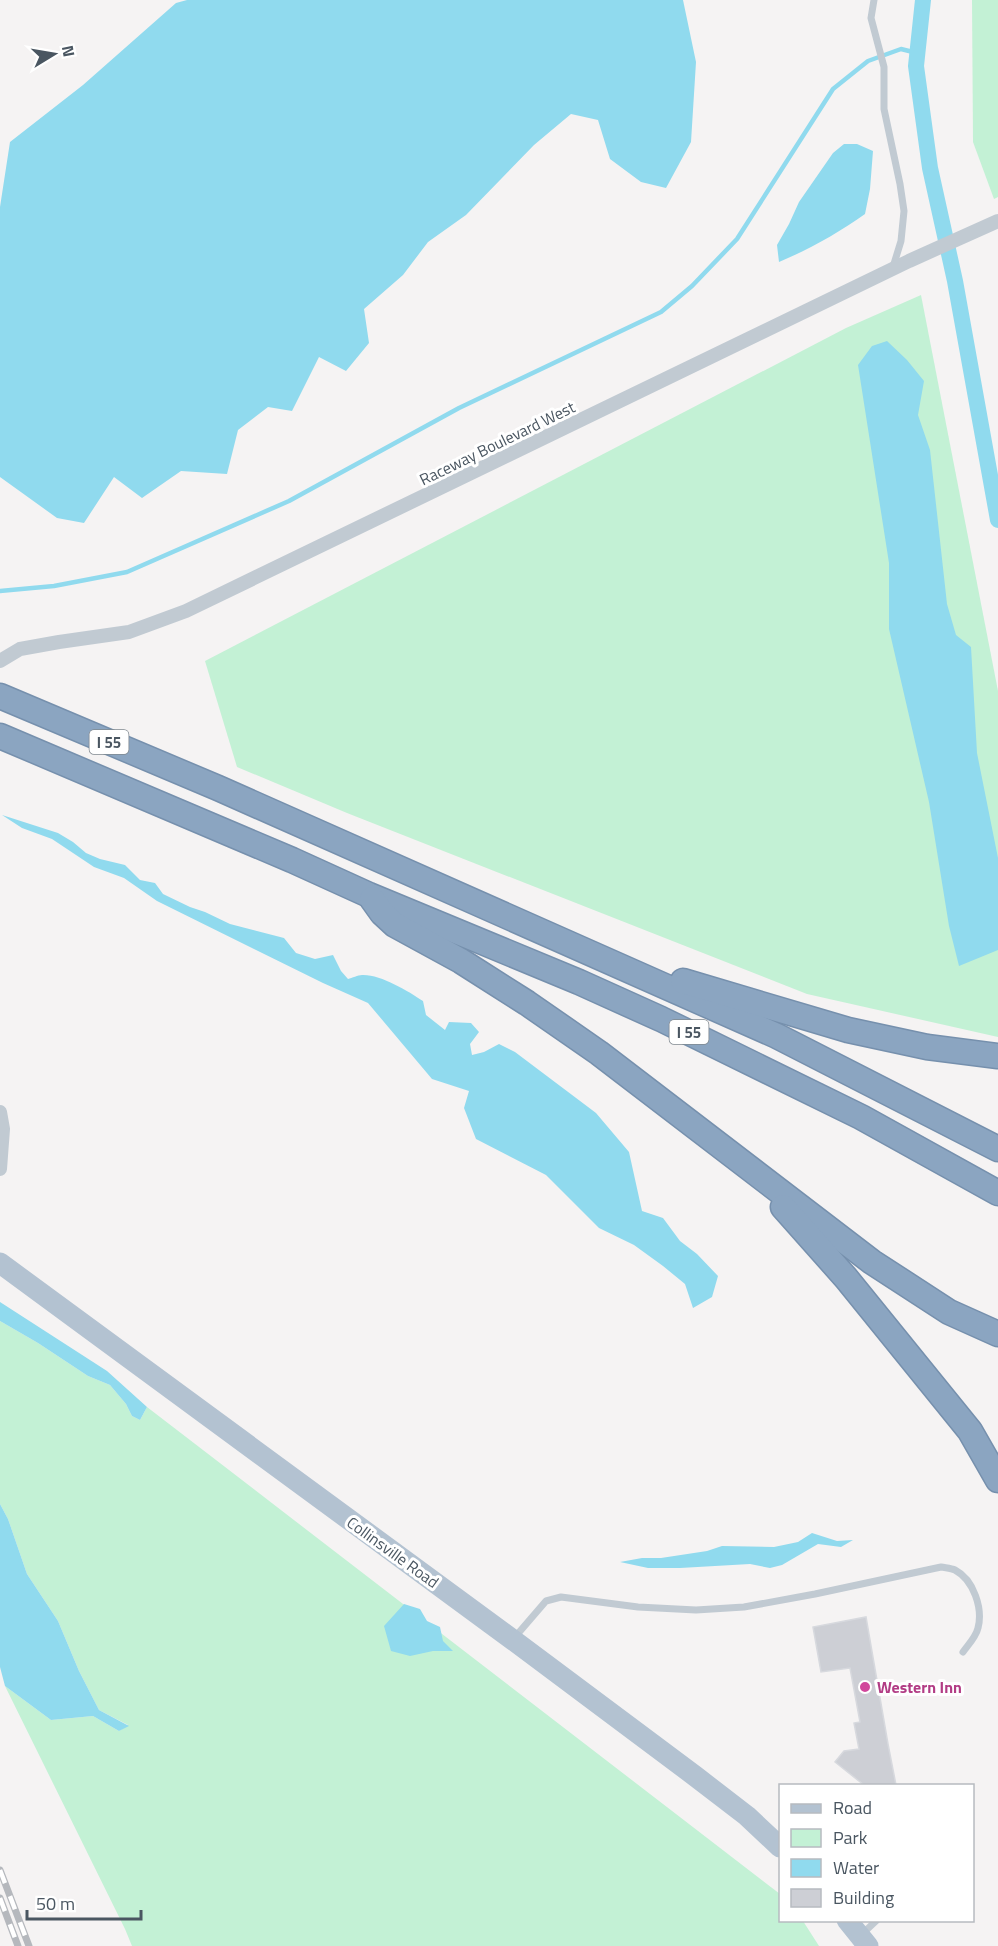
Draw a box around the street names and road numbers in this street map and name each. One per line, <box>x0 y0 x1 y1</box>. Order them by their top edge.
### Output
street label: Raceway Boulevard West <box>415 395 579 491</box>
road number: I 55 <box>90 730 128 754</box>
road number: I 55 <box>670 1020 708 1044</box>
street label: Collinsville Road <box>342 1510 444 1594</box>

